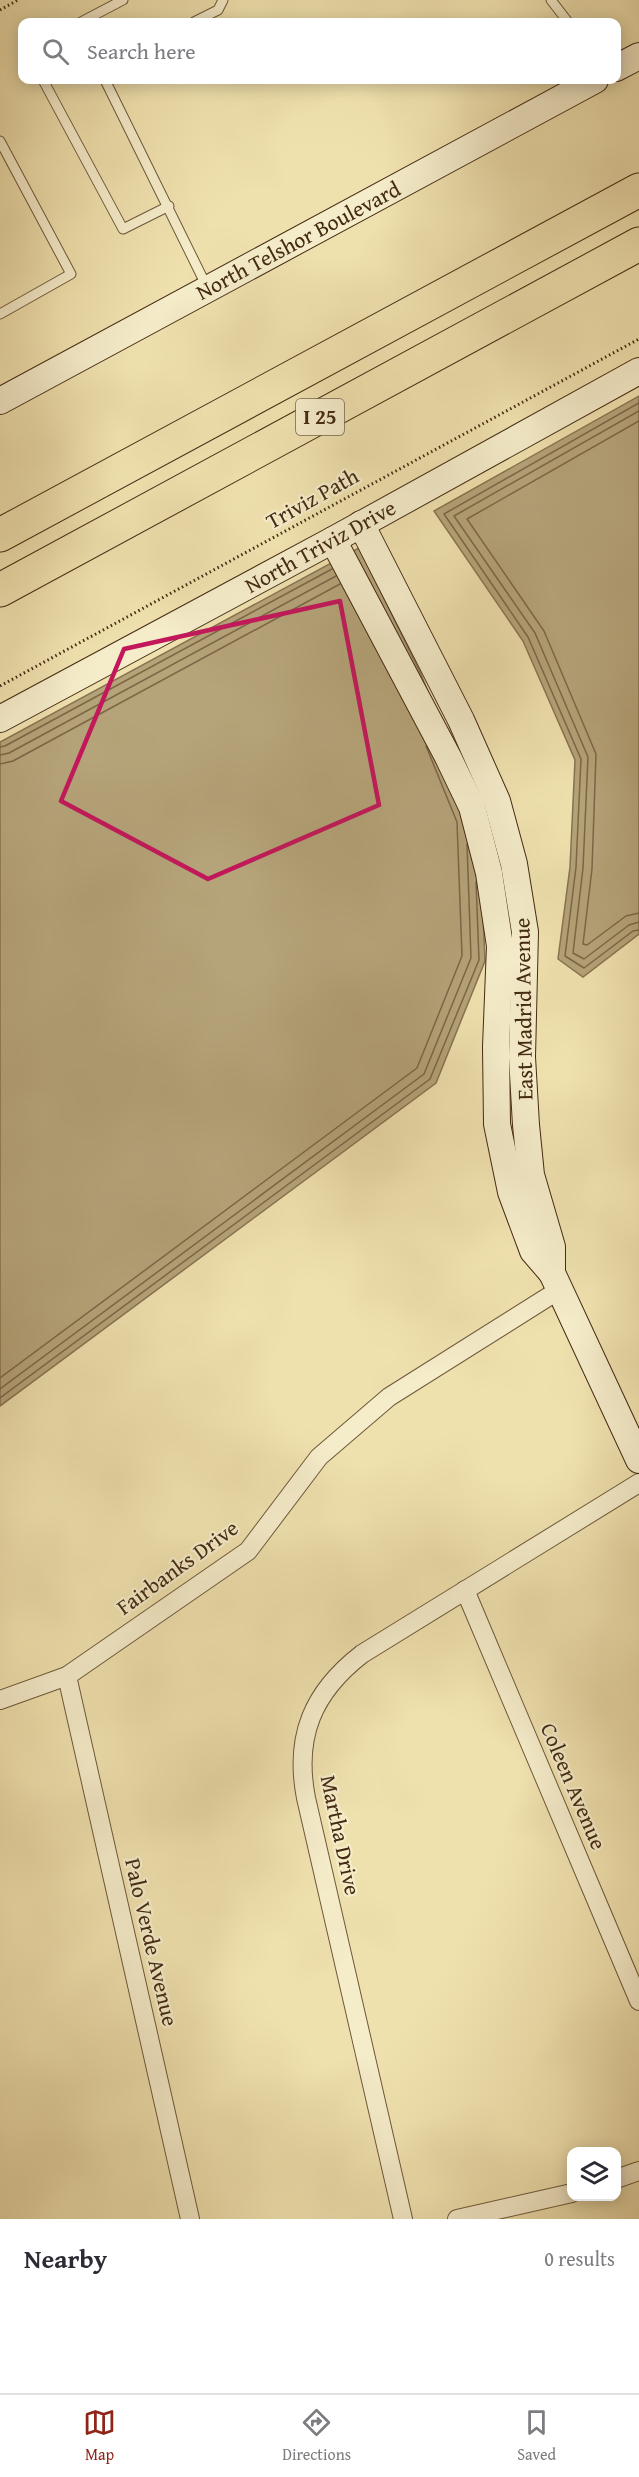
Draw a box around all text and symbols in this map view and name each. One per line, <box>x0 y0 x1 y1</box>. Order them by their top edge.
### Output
search box <box>18 18 621 84</box>
icon: search <box>39 35 72 68</box>
text: Search here <box>87 35 196 67</box>
street label: North Telshor Boulevard <box>190 172 406 308</box>
road number: I 25 <box>296 399 344 435</box>
street label: Triviz Path <box>260 459 365 537</box>
street label: North Triviz Drive <box>239 491 401 601</box>
street label: East Madrid Avenue <box>505 917 541 1101</box>
street label: Fairbanks Drive <box>109 1512 245 1622</box>
street label: Coleen Avenue <box>533 1718 615 1854</box>
street label: Martha Drive <box>313 1772 369 1898</box>
street label: Palo Verde Avenue <box>117 1855 187 2029</box>
map controls <box>567 2147 621 2201</box>
button: layers <box>567 2147 621 2201</box>
text: Nearby <box>24 2239 107 2278</box>
text: 0 results <box>544 2244 615 2273</box>
tab: Map <box>83 2406 116 2466</box>
tab: Directions <box>282 2406 351 2466</box>
tab: Saved <box>517 2406 556 2466</box>

